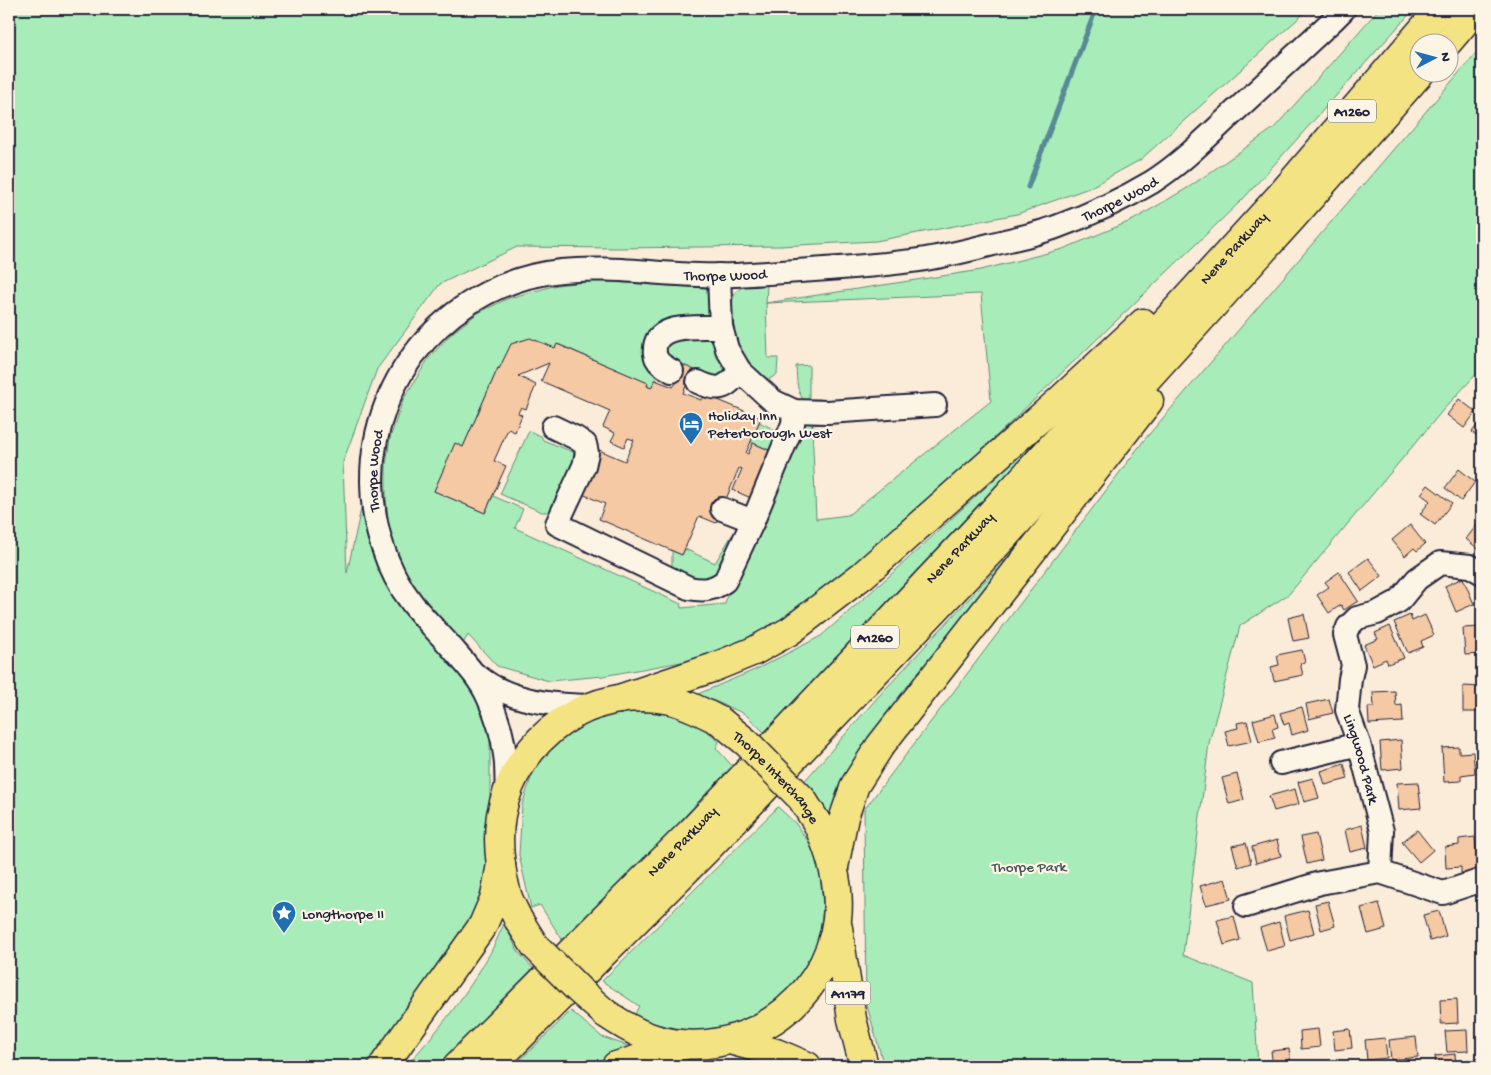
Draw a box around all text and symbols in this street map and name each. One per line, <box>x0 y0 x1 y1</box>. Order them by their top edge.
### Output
north arrow <box>1408 32 1458 82</box>
text: N <box>1436 51 1453 62</box>
road number: A1260 <box>1328 100 1376 122</box>
street label: Thorpe Wood <box>1079 173 1163 227</box>
street label: Nene Parkway <box>1197 208 1273 289</box>
street label: Thorpe Wood <box>683 266 769 286</box>
place label: Holiday Inn Peterborough West <box>707 408 833 443</box>
hotel icon: Holiday Inn Peterborough West <box>678 411 704 445</box>
street label: Thorpe Wood <box>365 427 389 514</box>
street label: Nene Parkway <box>923 509 999 588</box>
road number: A1260 <box>851 626 899 649</box>
street label: Lingwood Park <box>1338 712 1382 807</box>
street label: Thorpe Interchange <box>728 727 822 828</box>
street label: Nene Parkway <box>644 803 722 881</box>
park label: Thorpe Park <box>991 859 1067 877</box>
place icon: Longthorpe II <box>271 900 297 934</box>
place label: Longthorpe II <box>302 906 384 924</box>
road number: A1179 <box>826 981 870 1004</box>

